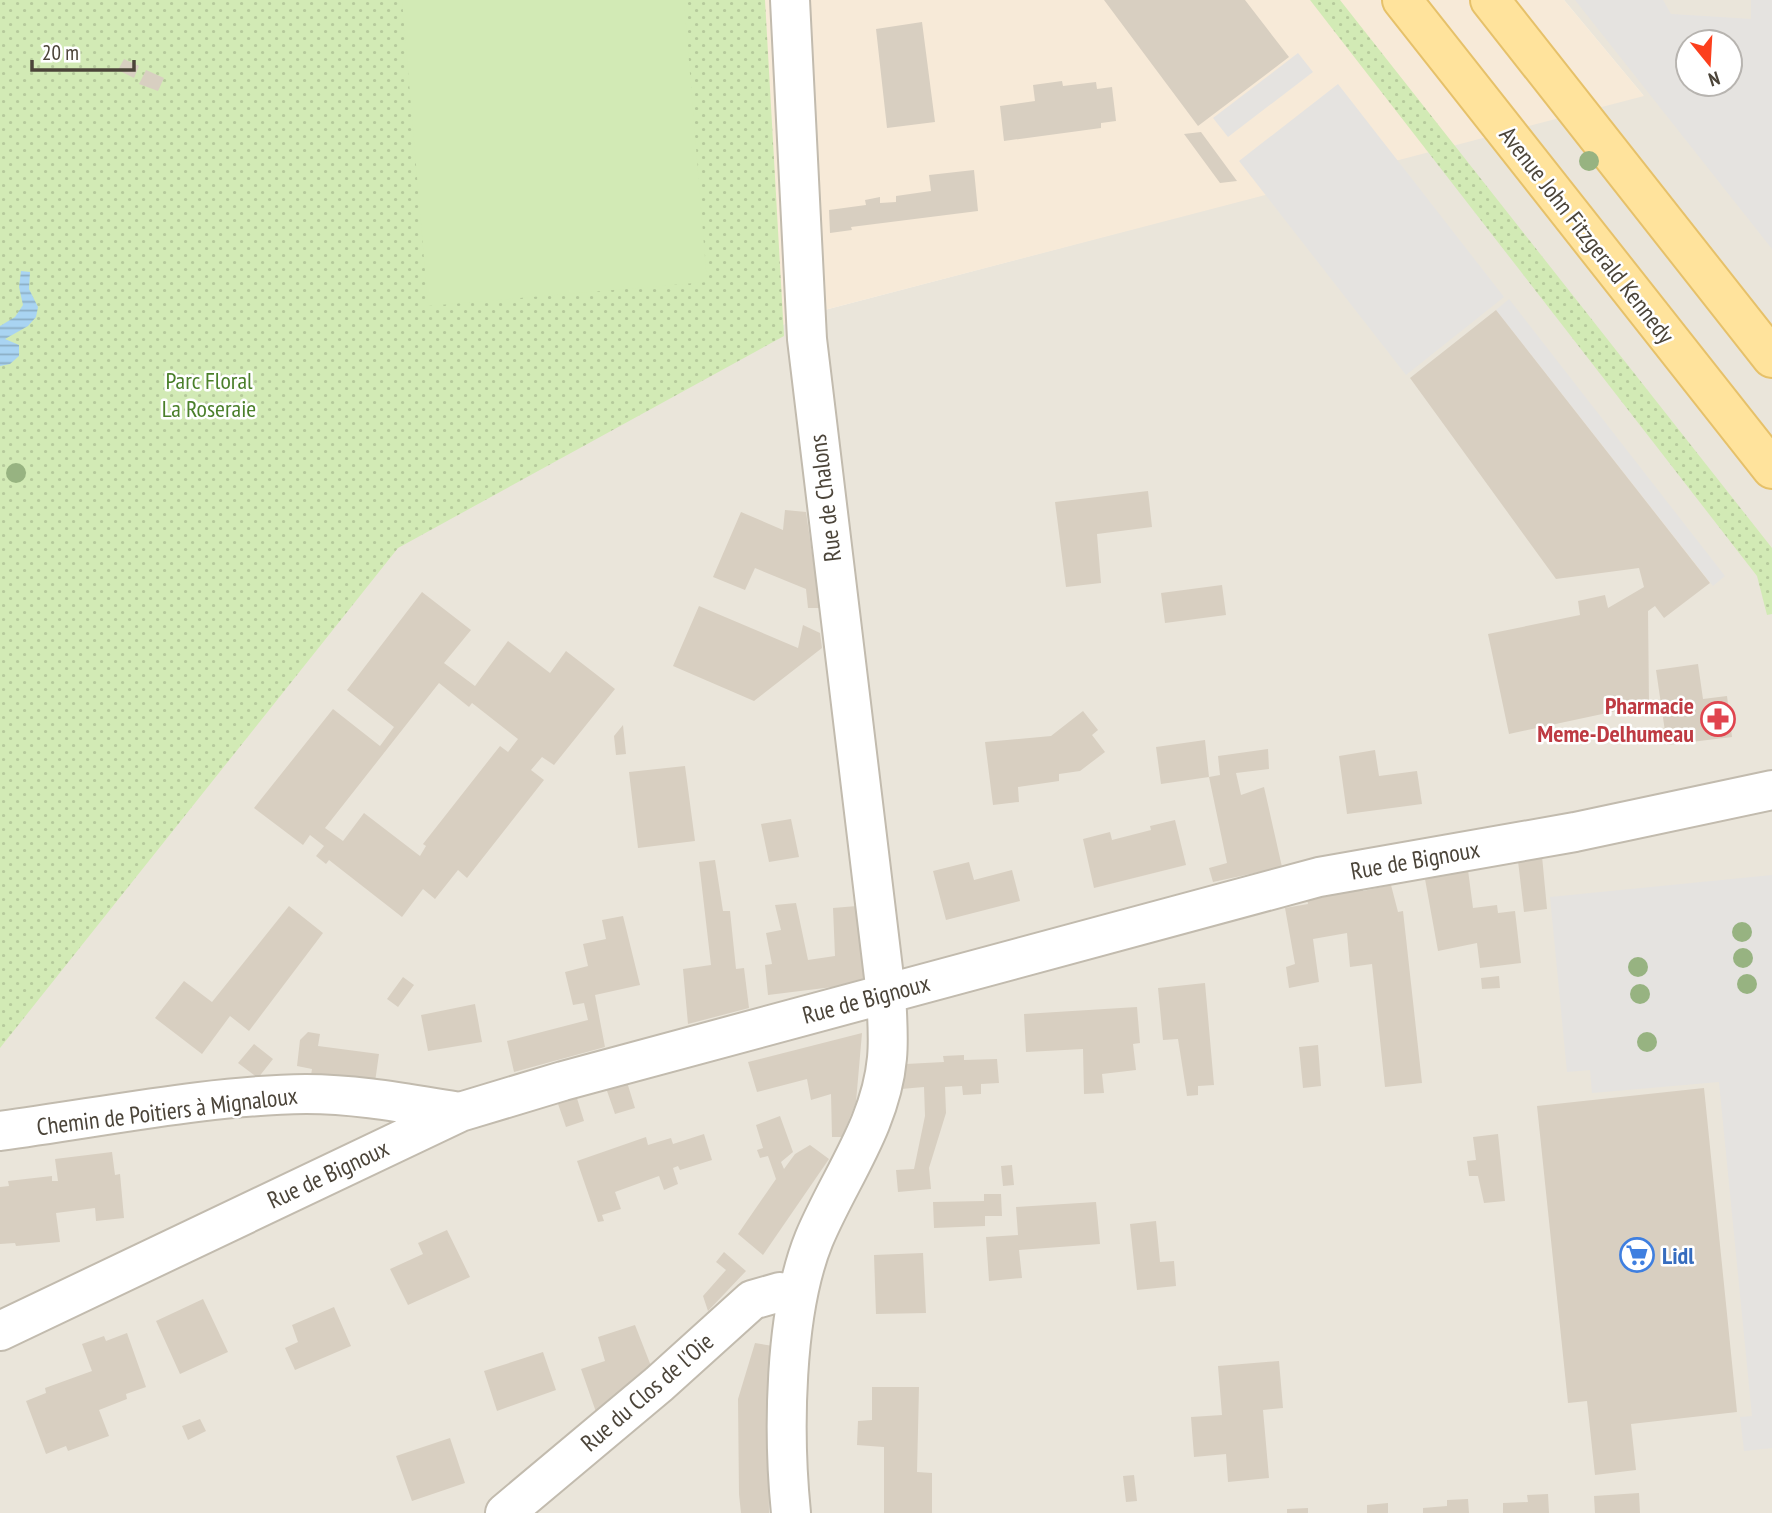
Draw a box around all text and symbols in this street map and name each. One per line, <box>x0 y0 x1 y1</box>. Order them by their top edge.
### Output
scale bar <box>32 28 133 72</box>
north arrow <box>1674 28 1744 98</box>
text: 20 m <box>42 39 79 66</box>
text: N <box>1706 66 1723 92</box>
street label: Avenue John Fitzgerald Kennedy <box>1493 120 1681 350</box>
park label: Parc Floral La Roseraie <box>162 365 256 424</box>
street label: Rue de Chalons <box>802 433 848 563</box>
place label: Pharmacie Meme-Delhumeau <box>1537 690 1694 749</box>
pharmacy icon: Pharmacie Meme-Delhumeau <box>1699 700 1737 738</box>
street label: Rue de Bignoux <box>1348 833 1482 887</box>
street label: Rue de Bignoux <box>799 967 933 1031</box>
street label: Chemin de Poitiers à Mignaloux <box>35 1080 299 1142</box>
street label: Rue de Bignoux <box>262 1132 394 1216</box>
supermarket icon: Lidl <box>1618 1236 1656 1274</box>
place label: Lidl <box>1662 1240 1694 1271</box>
street label: Rue du Clos de l'Oie <box>574 1326 720 1458</box>

